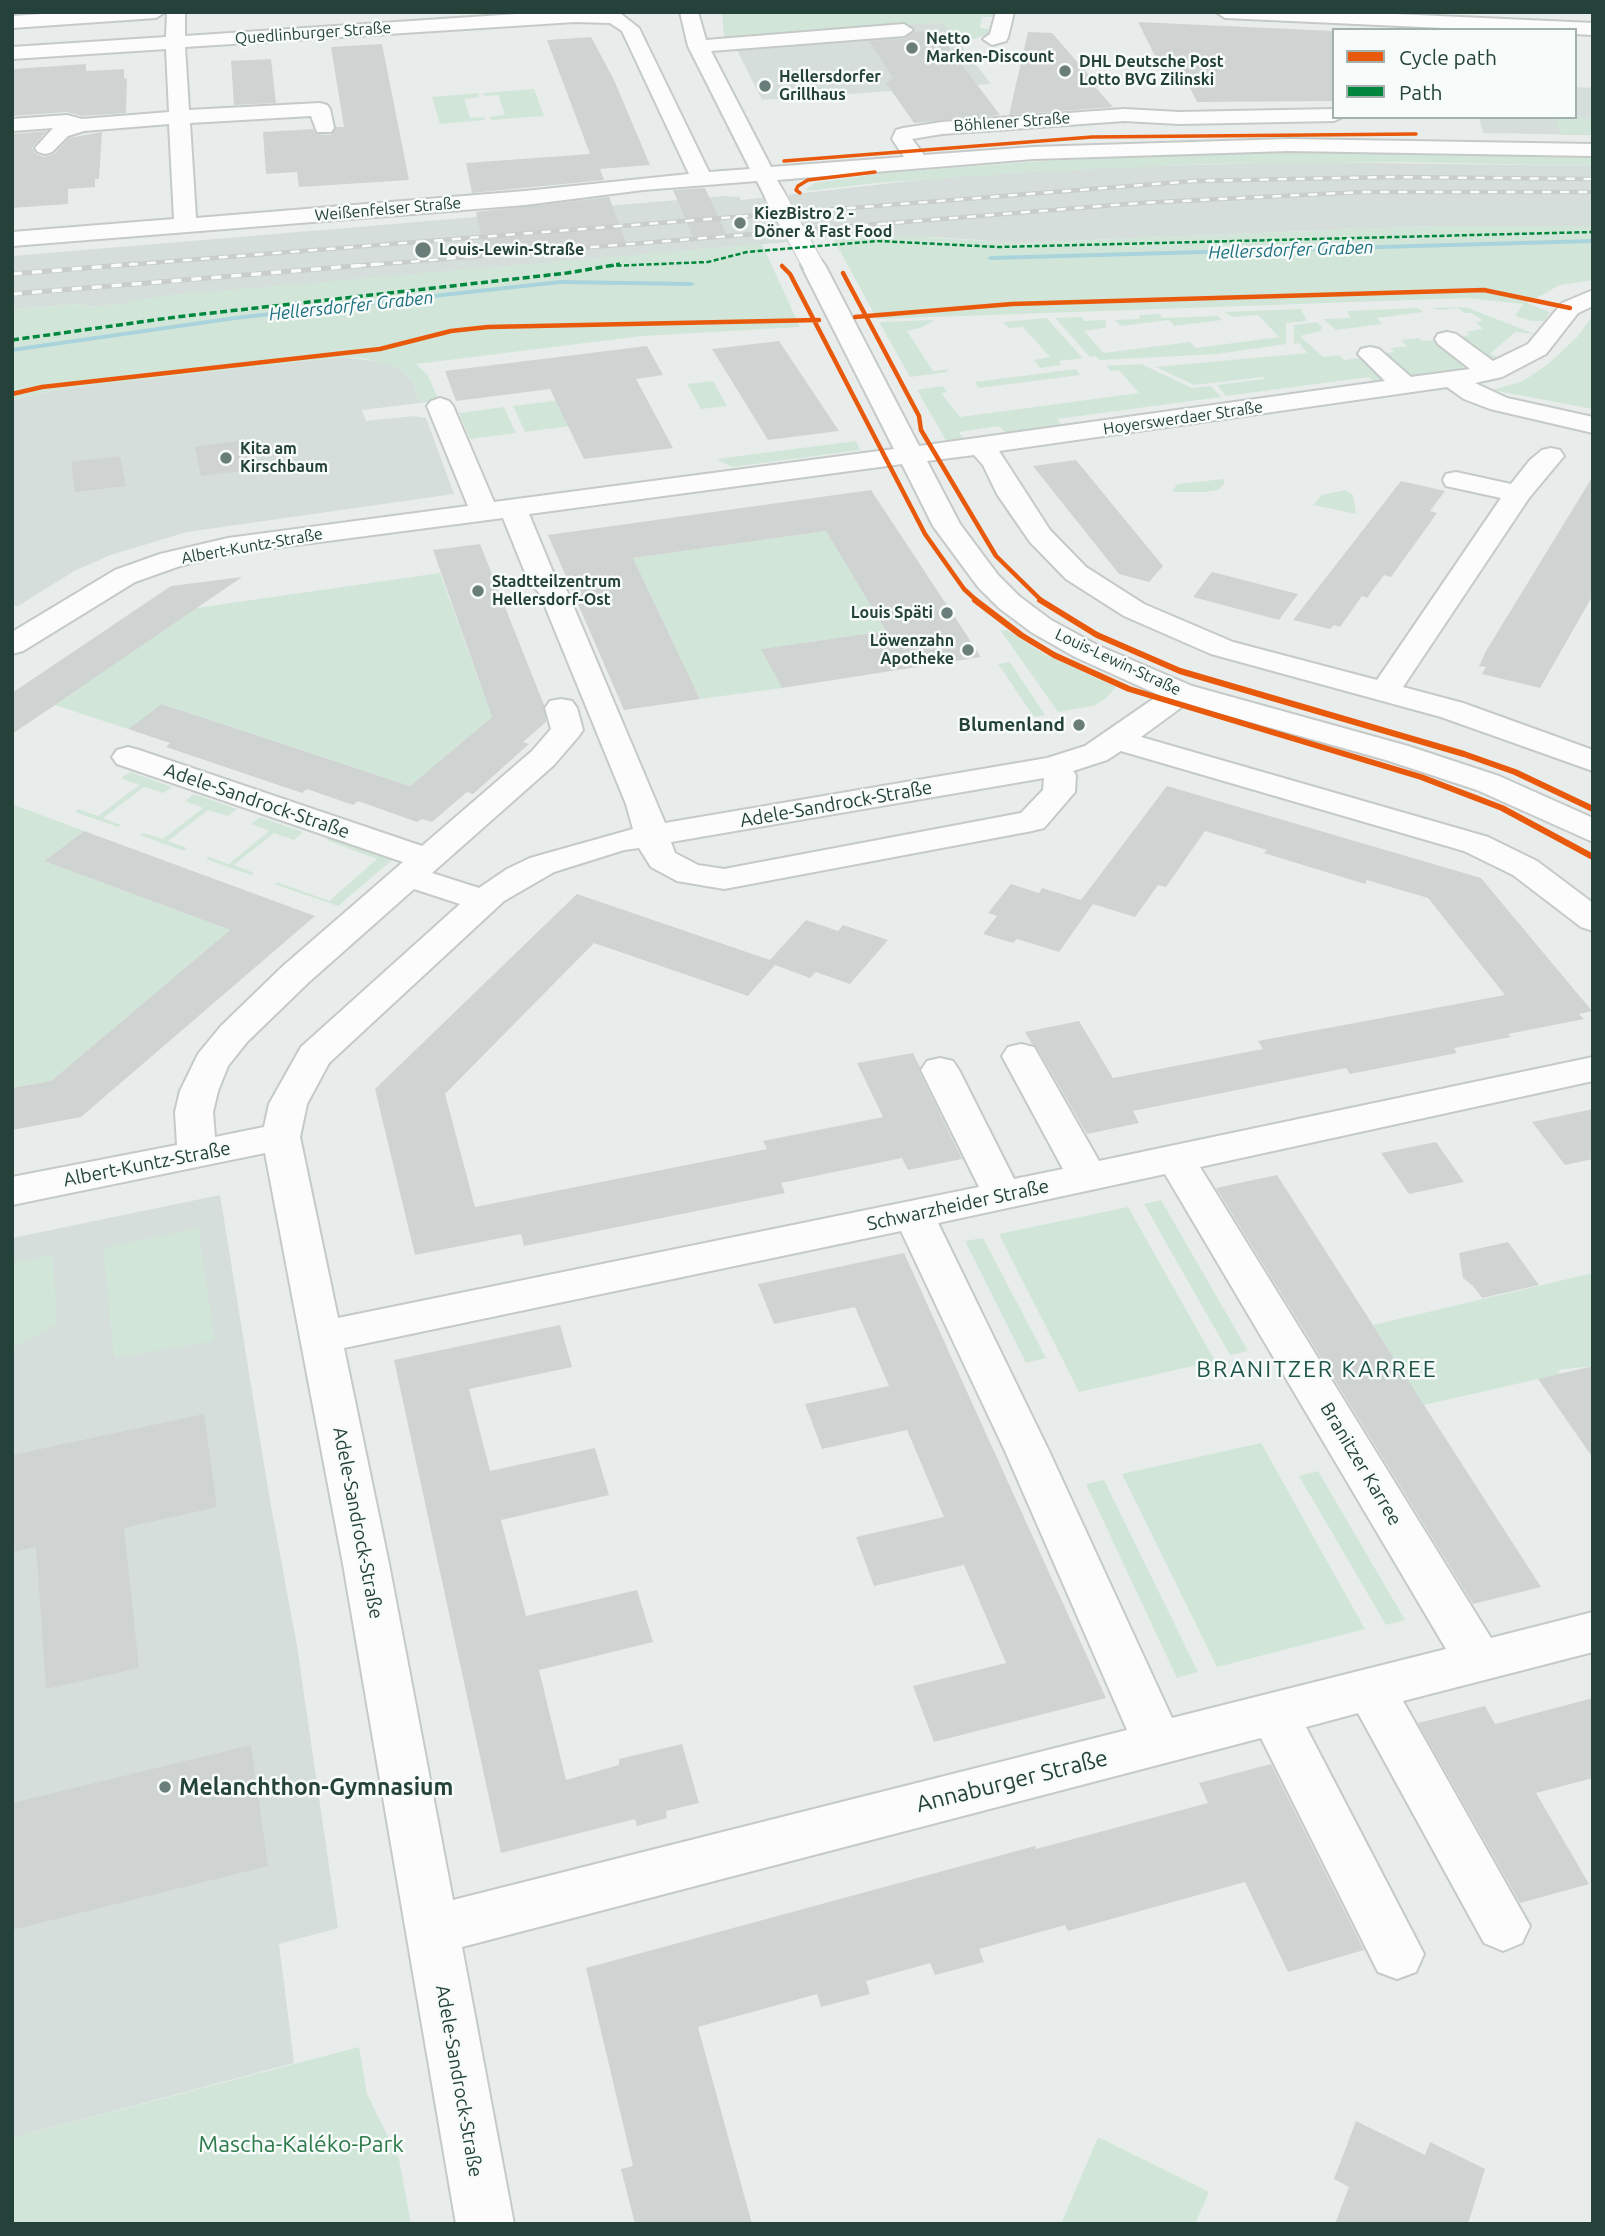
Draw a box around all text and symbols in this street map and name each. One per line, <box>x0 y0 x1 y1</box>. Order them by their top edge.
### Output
street label: Quedlinburger Straße <box>234 18 392 48</box>
legend <box>1332 28 1577 119</box>
place label: Netto Marken-Discount <box>926 29 1054 67</box>
marker: Netto Marken-Discount <box>904 40 920 56</box>
text: Cycle path <box>1399 45 1497 69</box>
place label: DHL Deutsche Post Lotto BVG Zilinski <box>1079 52 1224 90</box>
marker: DHL Deutsche Post Lotto BVG Zilinski <box>1057 63 1073 79</box>
place label: Hellersdorfer Grillhaus <box>779 67 881 105</box>
marker: Hellersdorfer Grillhaus <box>757 78 773 94</box>
text: Path <box>1399 80 1442 104</box>
street label: Böhlener Straße <box>953 108 1071 136</box>
street label: Weißenfelser Straße <box>314 193 462 225</box>
place label: KiezBistro 2 - Döner & Fast Food <box>754 204 892 242</box>
marker: KiezBistro 2 - Döner & Fast Food <box>732 215 748 231</box>
water label: Hellersdorfer Graben <box>1208 236 1374 264</box>
marker: Louis-Lewin-Straße <box>413 240 433 260</box>
place label: Louis-Lewin-Straße <box>439 240 584 260</box>
water label: Hellersdorfer Graben <box>268 287 434 325</box>
street label: Hoyerswerdaer Straße <box>1102 397 1264 439</box>
place label: Kita am Kirschbaum <box>240 439 328 477</box>
marker: Kita am Kirschbaum <box>218 450 234 466</box>
street label: Albert-Kuntz-Straße <box>180 524 324 568</box>
place label: Stadtteilzentrum Hellersdorf-Ost <box>492 572 621 610</box>
marker: Stadtteilzentrum Hellersdorf-Ost <box>470 583 486 599</box>
place label: Louis Späti <box>851 603 933 623</box>
marker: Louis Späti <box>939 605 955 621</box>
street label: Louis-Lewin-Straße <box>1052 624 1184 700</box>
place label: Löwenzahn Apotheke <box>870 631 954 669</box>
marker: Löwenzahn Apotheke <box>960 642 976 658</box>
place label: Blumenland <box>958 714 1065 736</box>
marker: Blumenland <box>1071 717 1087 733</box>
street label: Adele-Sandrock-Straße <box>161 759 353 843</box>
street label: Adele-Sandrock-Straße <box>738 776 934 832</box>
street label: Albert-Kuntz-Straße <box>61 1137 233 1191</box>
street label: Schwarzheider Straße <box>865 1175 1051 1235</box>
district label: BRANITZER KARREE <box>1198 1355 1436 1383</box>
street label: Branitzer Karree <box>1315 1398 1407 1530</box>
street label: Adele-Sandrock-Straße <box>328 1425 388 1621</box>
street label: Annaburger Straße <box>913 1744 1111 1818</box>
place label: Melanchthon-Gymnasium <box>179 1773 453 1801</box>
marker: Melanchthon-Gymnasium <box>157 1779 173 1795</box>
street label: Adele-Sandrock-Straße <box>431 1983 487 2179</box>
park label: Mascha-Kaléko-Park <box>198 2130 404 2158</box>

